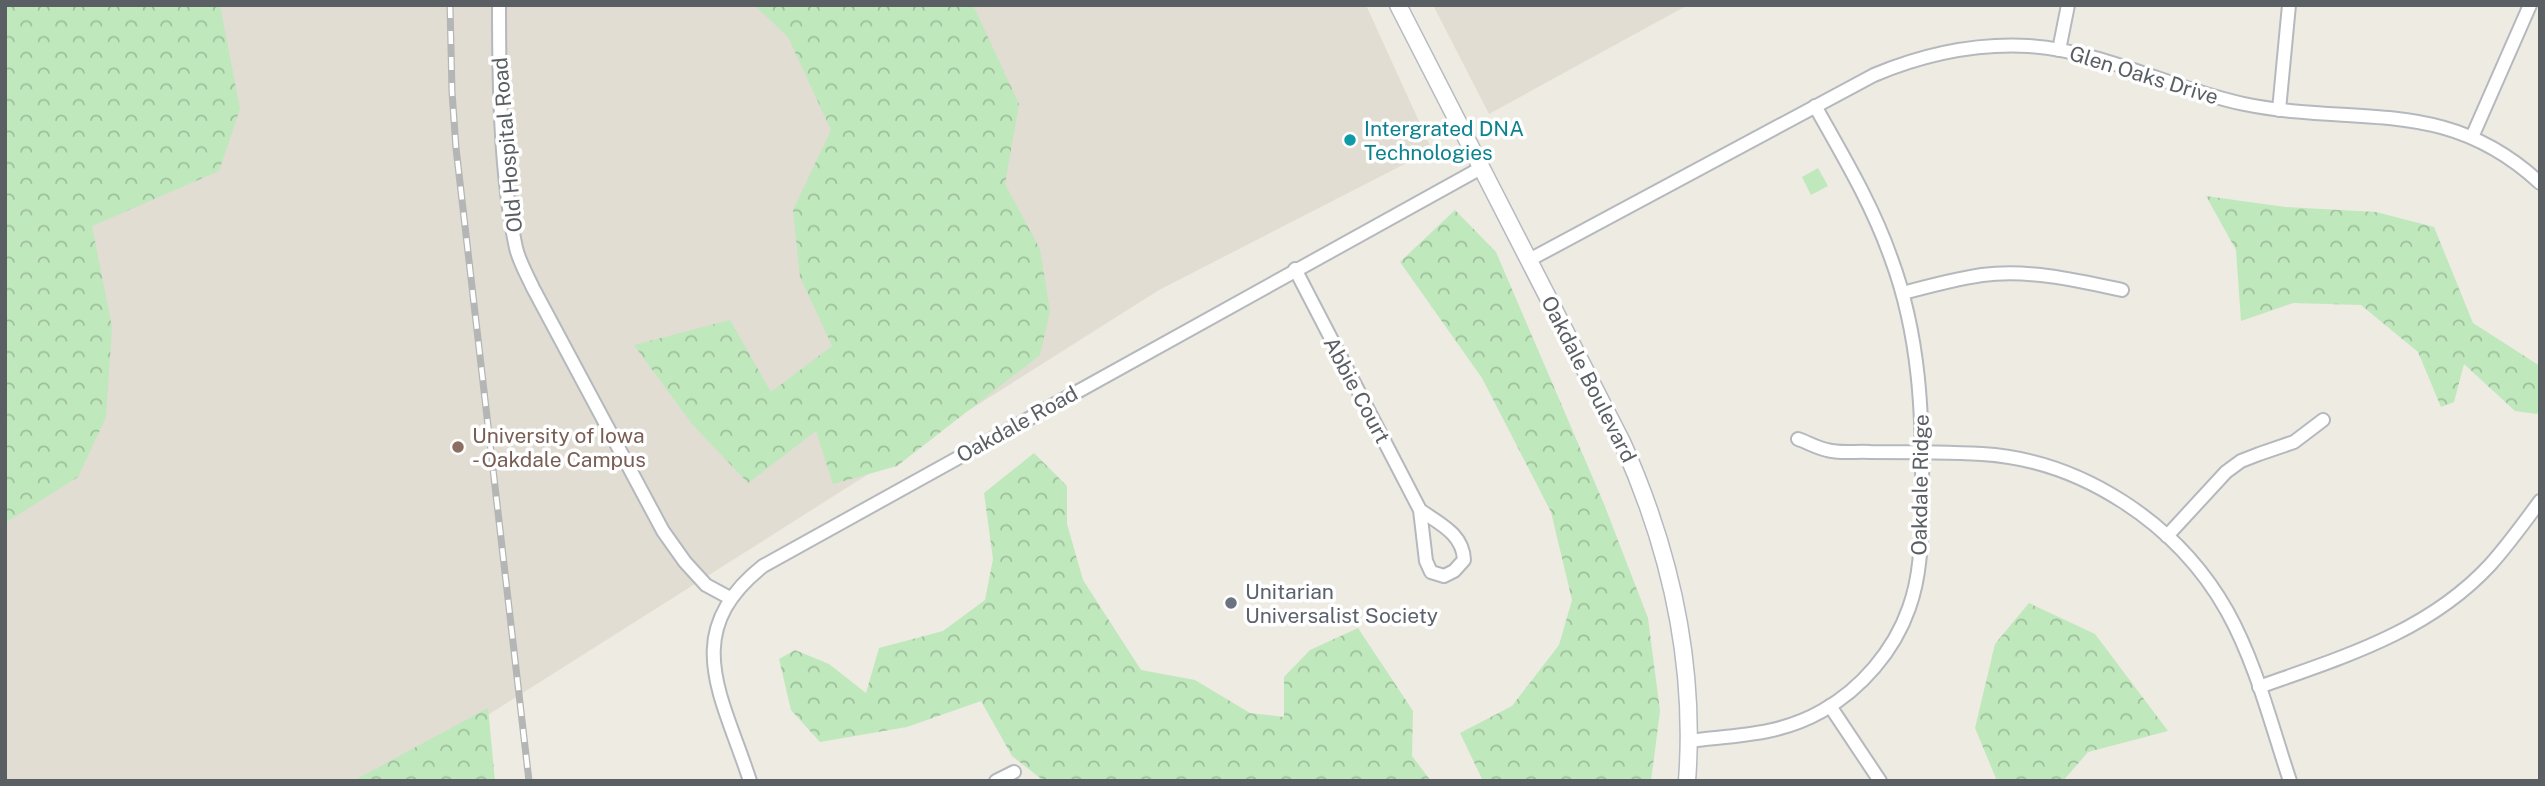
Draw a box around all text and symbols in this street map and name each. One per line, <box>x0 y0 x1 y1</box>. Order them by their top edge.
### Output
street label: Glen Oaks Drive <box>2066 40 2222 110</box>
street label: Old Hospital Road <box>487 56 527 234</box>
place label: Intergrated DNA Technologies <box>1364 116 1524 165</box>
marker: Intergrated DNA Technologies <box>1342 132 1358 148</box>
street label: Oakdale Boulevard <box>1536 292 1642 466</box>
street label: Abbie Court <box>1319 333 1395 447</box>
street label: Oakdale Road <box>952 380 1082 468</box>
street label: Oakdale Ridge <box>1906 414 1934 556</box>
place label: University of Iowa - Oakdale Campus <box>472 423 646 472</box>
marker: University of Iowa - Oakdale Campus <box>450 439 466 455</box>
place label: Unitarian Universalist Society <box>1245 579 1438 628</box>
marker: Unitarian Universalist Society <box>1223 595 1239 611</box>

